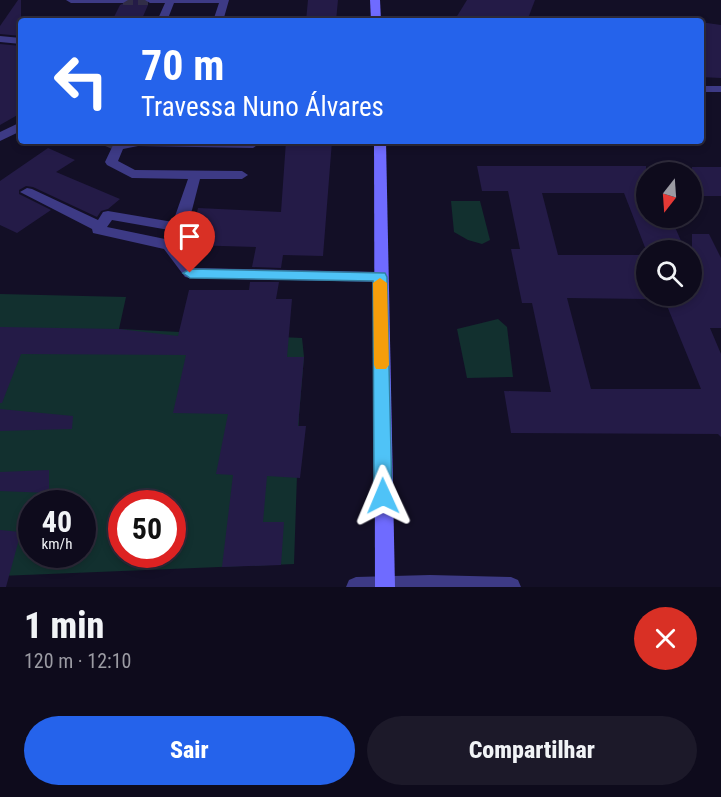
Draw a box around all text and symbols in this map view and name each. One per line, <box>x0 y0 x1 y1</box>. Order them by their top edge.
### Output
text: 70 m <box>141 41 224 90</box>
icon: left <box>42 42 120 120</box>
text: Travessa Nuno Álvares <box>141 91 384 123</box>
north arrow <box>636 162 702 228</box>
map controls <box>636 162 702 306</box>
pin <box>164 211 215 273</box>
icon: arrive <box>173 220 206 253</box>
button: search <box>636 240 702 306</box>
position arrow <box>351 464 415 528</box>
speed limit sign: 50 <box>108 490 186 568</box>
text: 40 <box>42 504 72 539</box>
text: km/h <box>42 535 72 553</box>
text: 1 min <box>24 605 104 647</box>
button: close <box>634 607 697 670</box>
text: 120 m · 12:10 <box>24 649 131 673</box>
button: Sair <box>24 716 355 785</box>
button: Compartilhar <box>367 716 697 785</box>

